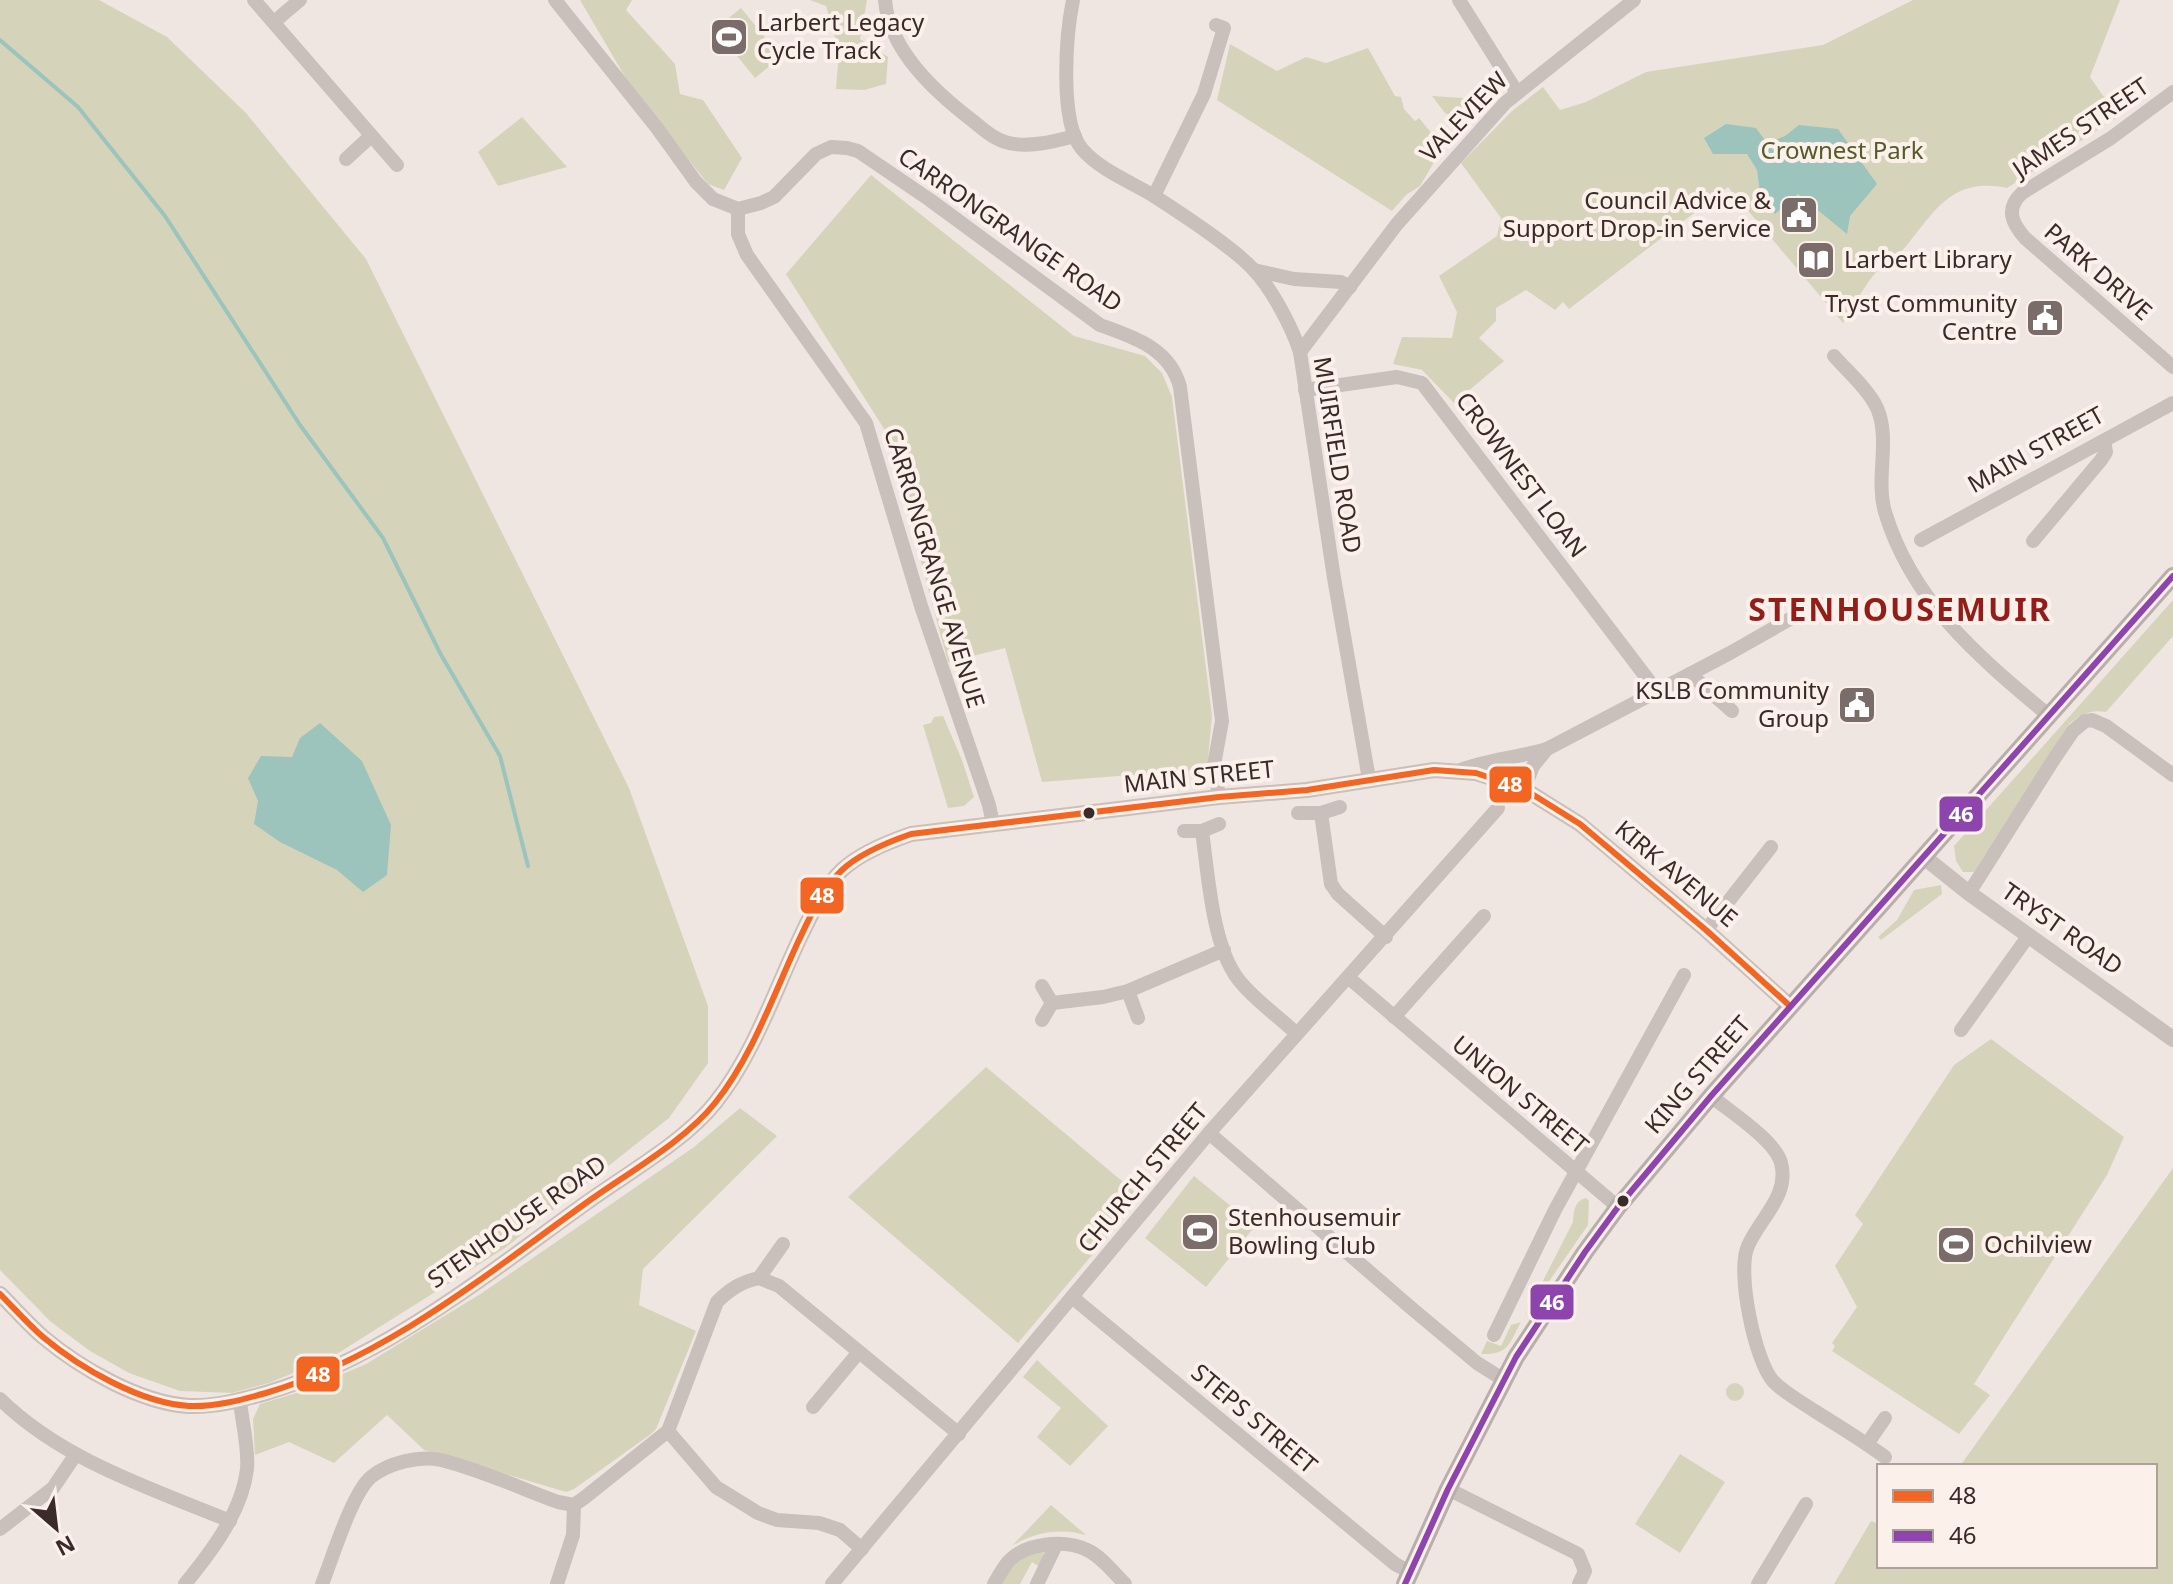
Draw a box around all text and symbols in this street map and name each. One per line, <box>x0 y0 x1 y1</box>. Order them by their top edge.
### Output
place label: Larbert Legacy Cycle Track <box>757 5 925 66</box>
sports icon: Larbert Legacy Cycle Track <box>708 16 750 58</box>
street label: VALEVIEW <box>1412 63 1514 168</box>
street label: JAMES STREET <box>2004 69 2155 186</box>
park label: Crownest Park <box>1761 133 1924 166</box>
street label: CARRONGRANGE ROAD <box>892 139 1129 319</box>
place label: Council Advice & Support Drop-in Service <box>1503 183 1771 244</box>
public building icon: Council Advice & Support Drop-in Service <box>1778 194 1820 236</box>
street label: PARK DRIVE <box>2038 215 2160 327</box>
library icon: Larbert Library <box>1795 239 1837 281</box>
place label: Larbert Library <box>1844 242 2012 275</box>
place label: Tryst Community Centre <box>1825 286 2018 347</box>
public building icon: Tryst Community Centre <box>2024 297 2066 339</box>
street label: MUIRFIELD ROAD <box>1307 354 1370 555</box>
street label: CROWNEST LOAN <box>1449 385 1595 564</box>
street label: MAIN STREET <box>1961 397 2110 500</box>
street label: CARRONGRANGE AVENUE <box>877 423 994 712</box>
district label: STENHOUSEMUIR <box>1748 587 2052 630</box>
place label: KSLB Community Group <box>1635 673 1830 734</box>
public building icon: KSLB Community Group <box>1836 684 1878 726</box>
street label: MAIN STREET <box>1122 751 1276 800</box>
line badge: 48 <box>1488 765 1533 804</box>
text: 48 <box>1497 768 1523 798</box>
line badge: 46 <box>1938 795 1984 833</box>
text: 46 <box>1948 798 1974 828</box>
unlabelled marker <box>1081 805 1097 821</box>
street label: KIRK AVENUE <box>1609 812 1745 934</box>
street label: TRYST ROAD <box>1996 874 2130 982</box>
line badge: 48 <box>799 876 845 915</box>
text: 48 <box>809 879 835 909</box>
street label: KING STREET <box>1636 1007 1758 1140</box>
street label: UNION STREET <box>1446 1027 1597 1161</box>
street label: CHURCH STREET <box>1069 1095 1215 1259</box>
street label: STENHOUSE ROAD <box>420 1147 612 1295</box>
unlabelled marker <box>1615 1193 1631 1209</box>
place label: Stenhousemuir Bowling Club <box>1228 1200 1401 1261</box>
sports icon: Stenhousemuir Bowling Club <box>1179 1211 1221 1253</box>
sports icon: Ochilview <box>1935 1224 1977 1266</box>
place label: Ochilview <box>1984 1227 2092 1260</box>
line badge: 46 <box>1529 1283 1575 1321</box>
text: 46 <box>1539 1286 1565 1316</box>
line badge: 48 <box>295 1355 341 1393</box>
street label: STEPS STREET <box>1185 1355 1326 1481</box>
text: 48 <box>305 1358 331 1388</box>
legend <box>1877 1464 2157 1568</box>
text: 48 <box>1949 1478 1976 1511</box>
north arrow <box>16 1488 96 1568</box>
text: 46 <box>1949 1518 1976 1551</box>
text: N <box>51 1529 81 1564</box>

